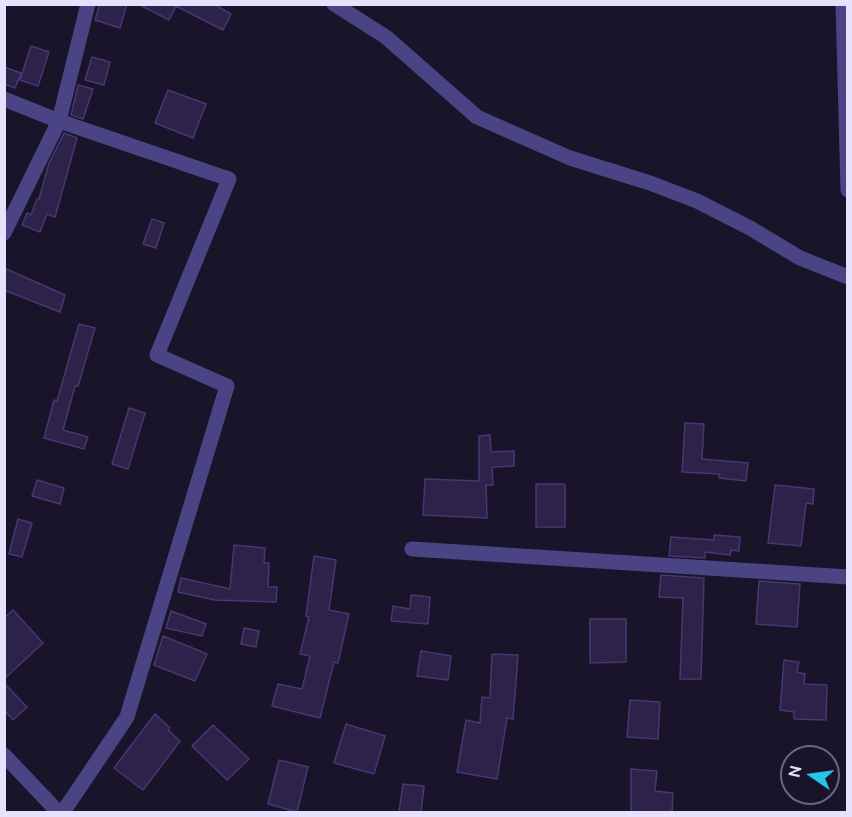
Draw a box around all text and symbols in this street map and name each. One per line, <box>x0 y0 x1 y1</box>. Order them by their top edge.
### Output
north arrow <box>780 745 840 805</box>
text: N <box>784 764 805 779</box>

